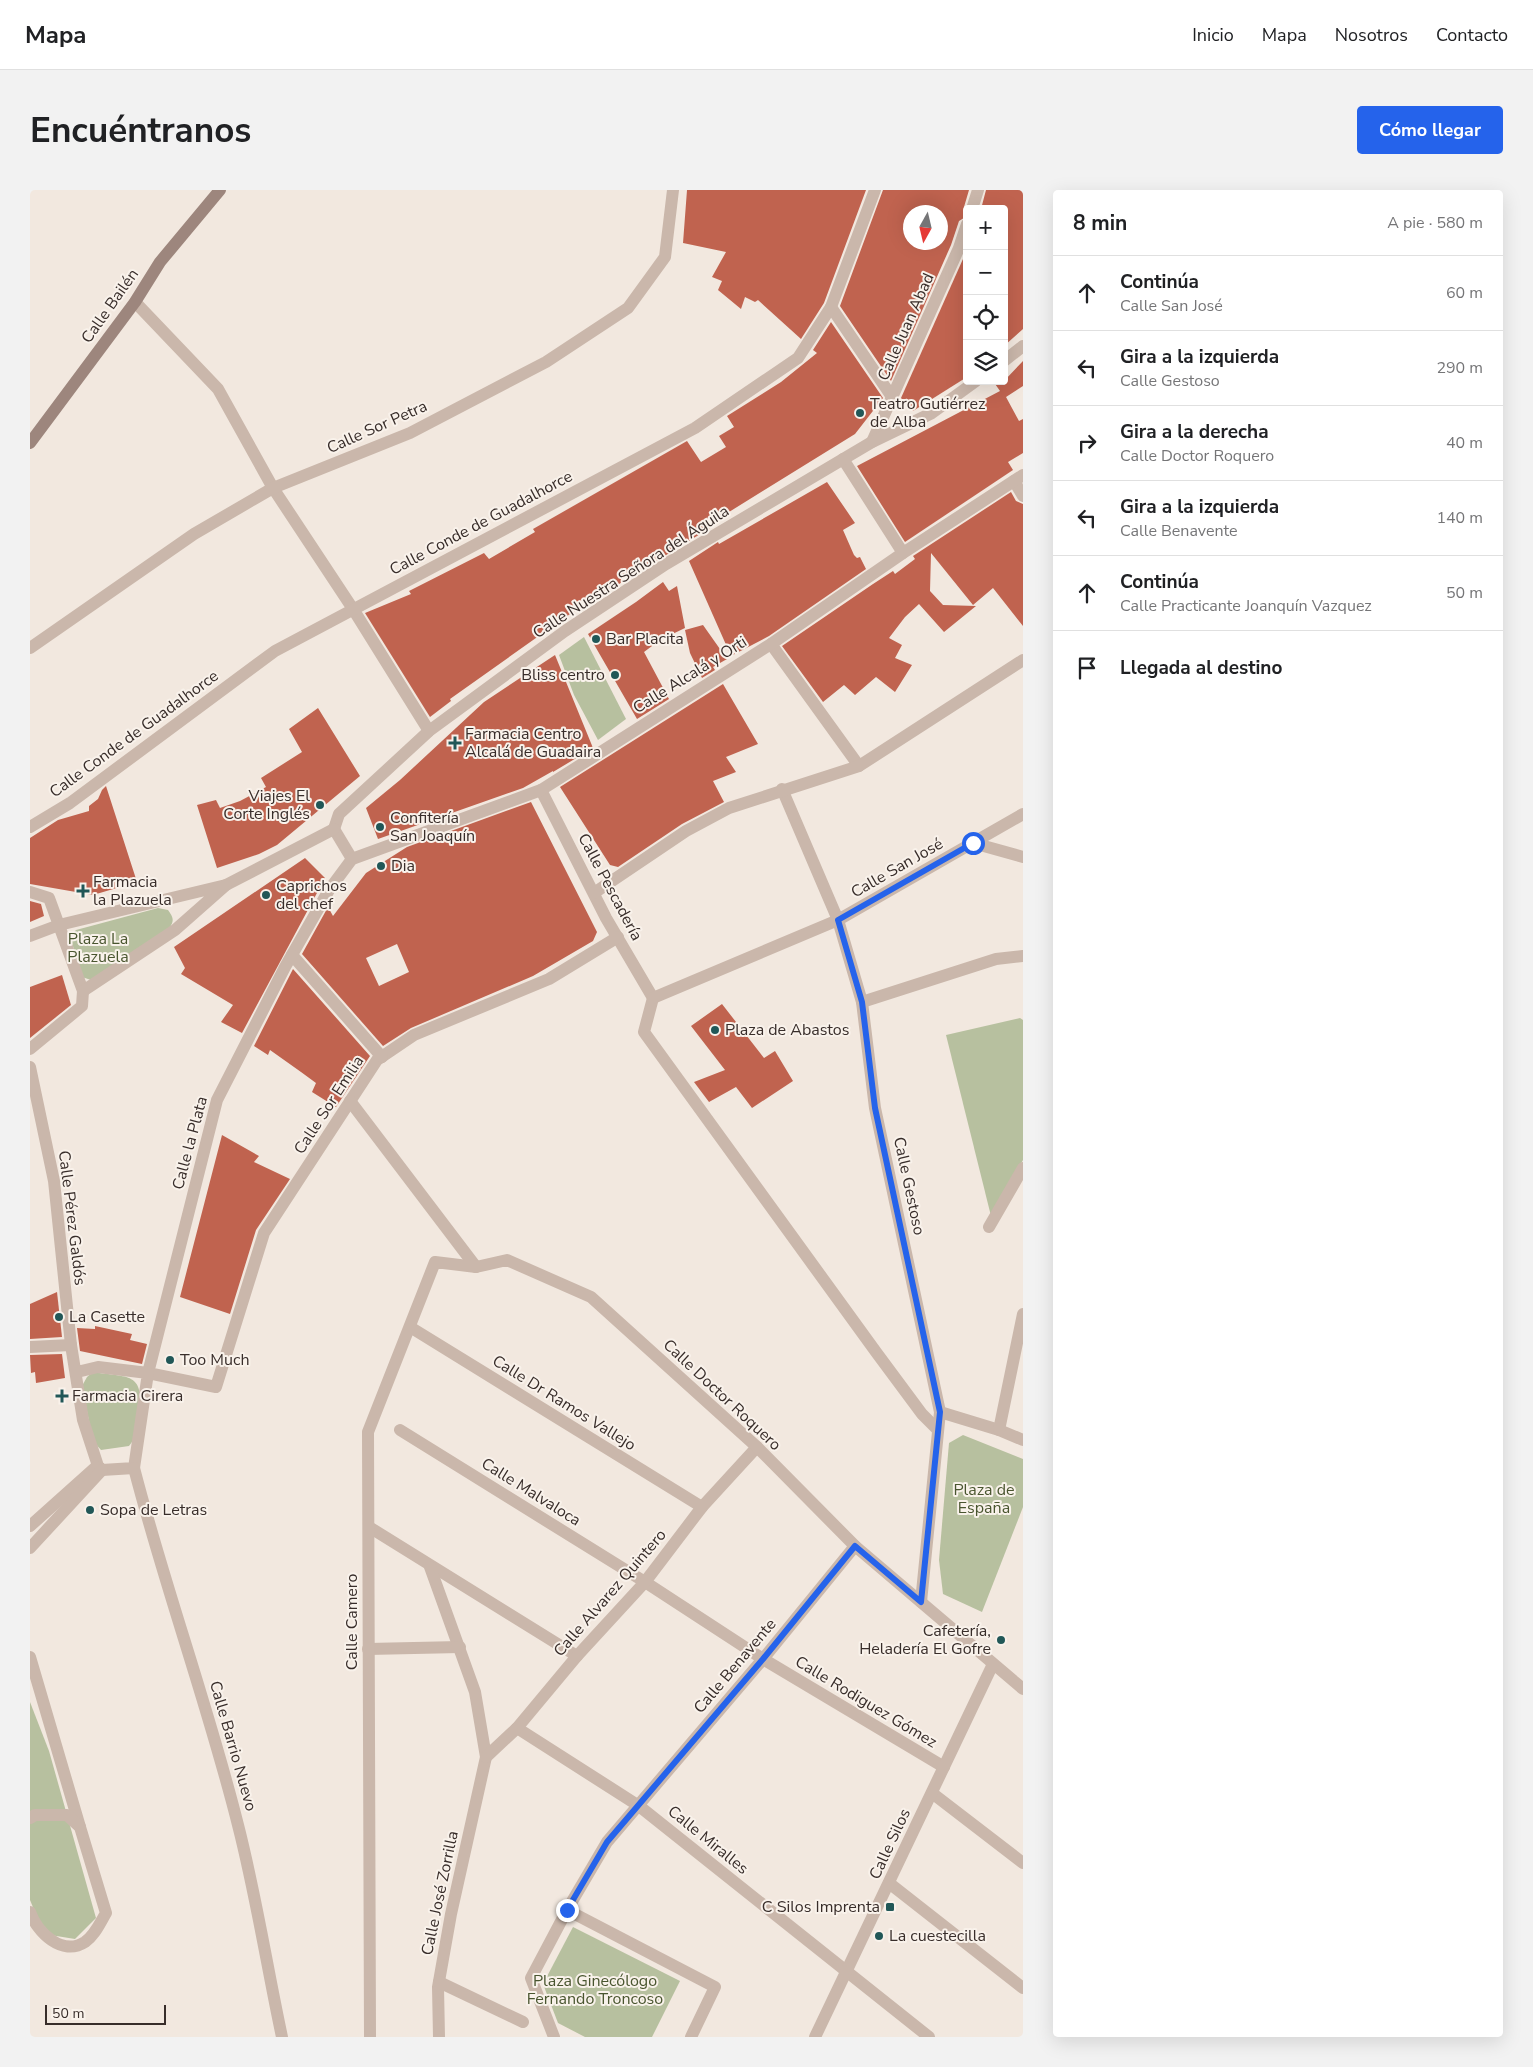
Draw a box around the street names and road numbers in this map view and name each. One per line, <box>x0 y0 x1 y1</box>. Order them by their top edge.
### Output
street label: Calle Bailén <box>76 264 144 348</box>
street label: Calle Juan Abad <box>872 270 940 384</box>
street label: Calle Sor Petra <box>323 395 431 459</box>
street label: Calle Conde de Guadalhorce <box>386 465 576 581</box>
street label: Calle Nuestra Señora del Águila <box>529 500 733 644</box>
street label: Calle Alcalá y Orti <box>629 631 751 719</box>
street label: Calle Conde de Guadalhorce <box>45 665 223 803</box>
street label: Calle Pescadería <box>572 829 648 945</box>
street label: Calle San José <box>847 833 947 903</box>
street label: Calle Sor Emilia <box>289 1052 369 1158</box>
street label: Calle la Plata <box>167 1094 213 1192</box>
street label: Calle Gestoso <box>888 1135 930 1237</box>
street label: Calle Pérez Galdós <box>53 1149 91 1287</box>
street label: Calle Doctor Roquero <box>658 1334 786 1456</box>
street label: Calle Dr Ramos Vallejo <box>488 1350 640 1456</box>
street label: Calle Malvaloca <box>477 1453 585 1531</box>
street label: Calle Alvarez Quintero <box>549 1525 672 1661</box>
street label: Calle Camero <box>341 1574 363 1670</box>
street label: Calle Benavente <box>689 1614 781 1718</box>
street label: Calle Rodiguez Gómez <box>791 1651 941 1753</box>
street label: Calle Barrio Nuevo <box>204 1678 262 1814</box>
street label: Calle Miralles <box>663 1801 753 1879</box>
street label: Calle Silos <box>864 1805 916 1883</box>
street label: Calle José Zorrilla <box>416 1829 464 1957</box>

